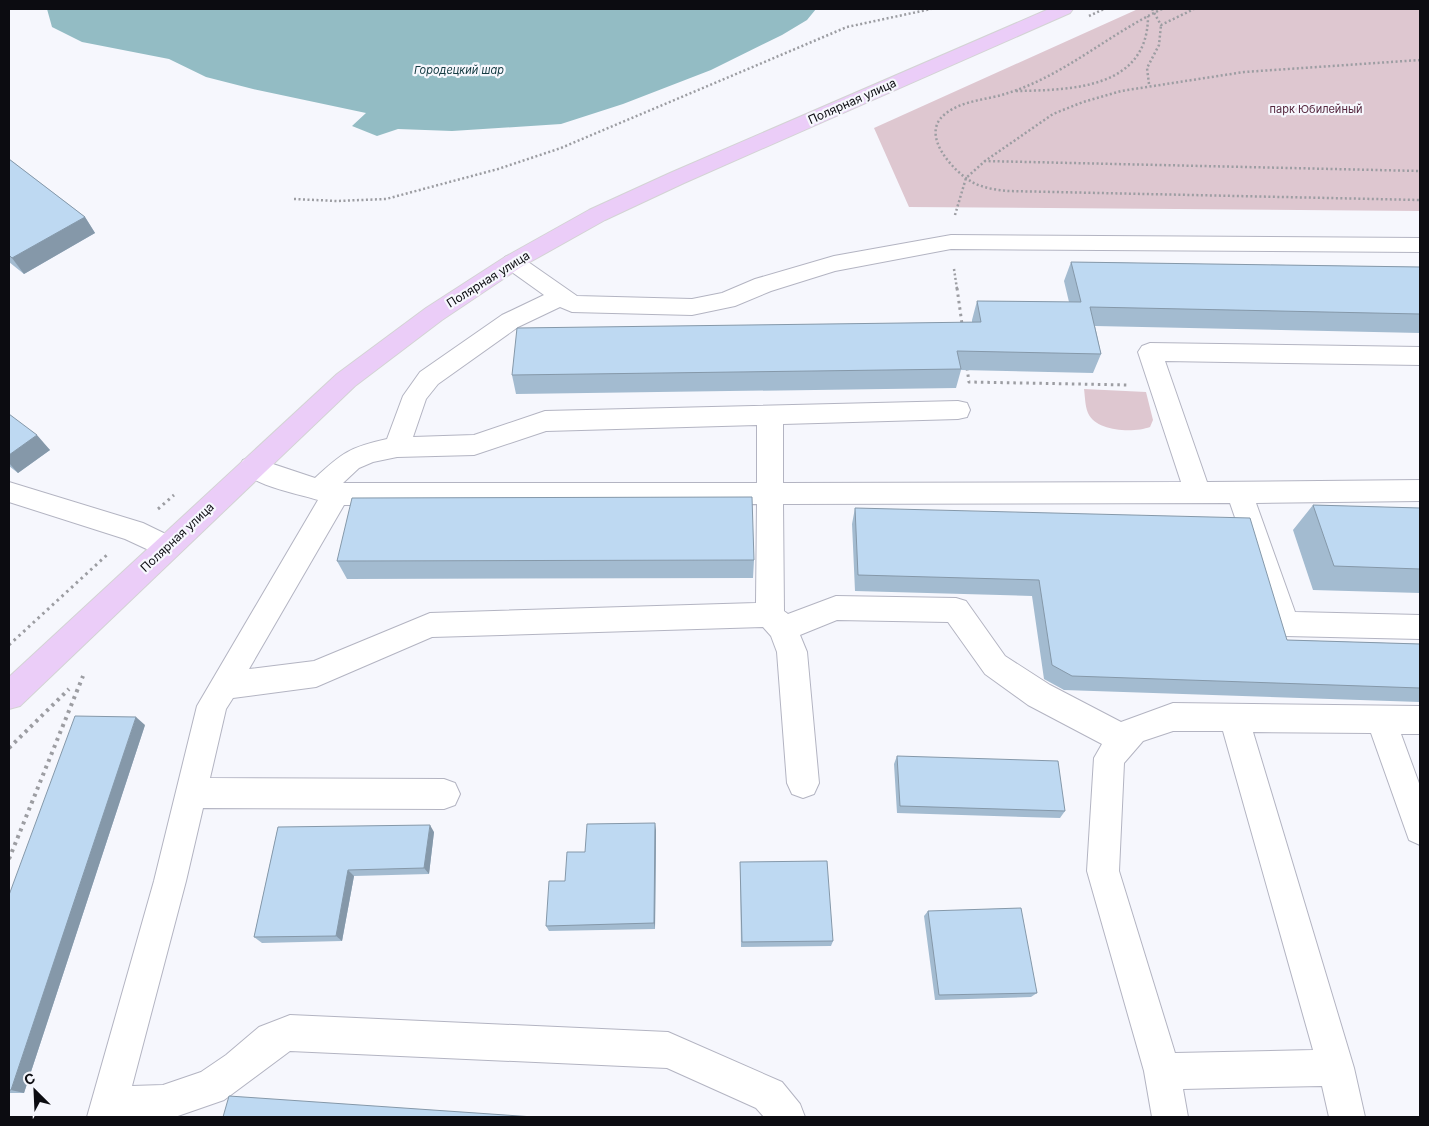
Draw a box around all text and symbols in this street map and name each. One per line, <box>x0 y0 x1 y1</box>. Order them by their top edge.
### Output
water label: Городецкий шар <box>414 63 504 77</box>
street label: Полярная улица <box>806 75 898 127</box>
park label: парк Юбилейный <box>1270 102 1362 116</box>
street label: Полярная улица <box>444 247 532 311</box>
street label: Полярная улица <box>137 499 217 575</box>
north arrow <box>10 1066 60 1116</box>
text: С <box>21 1069 38 1089</box>

